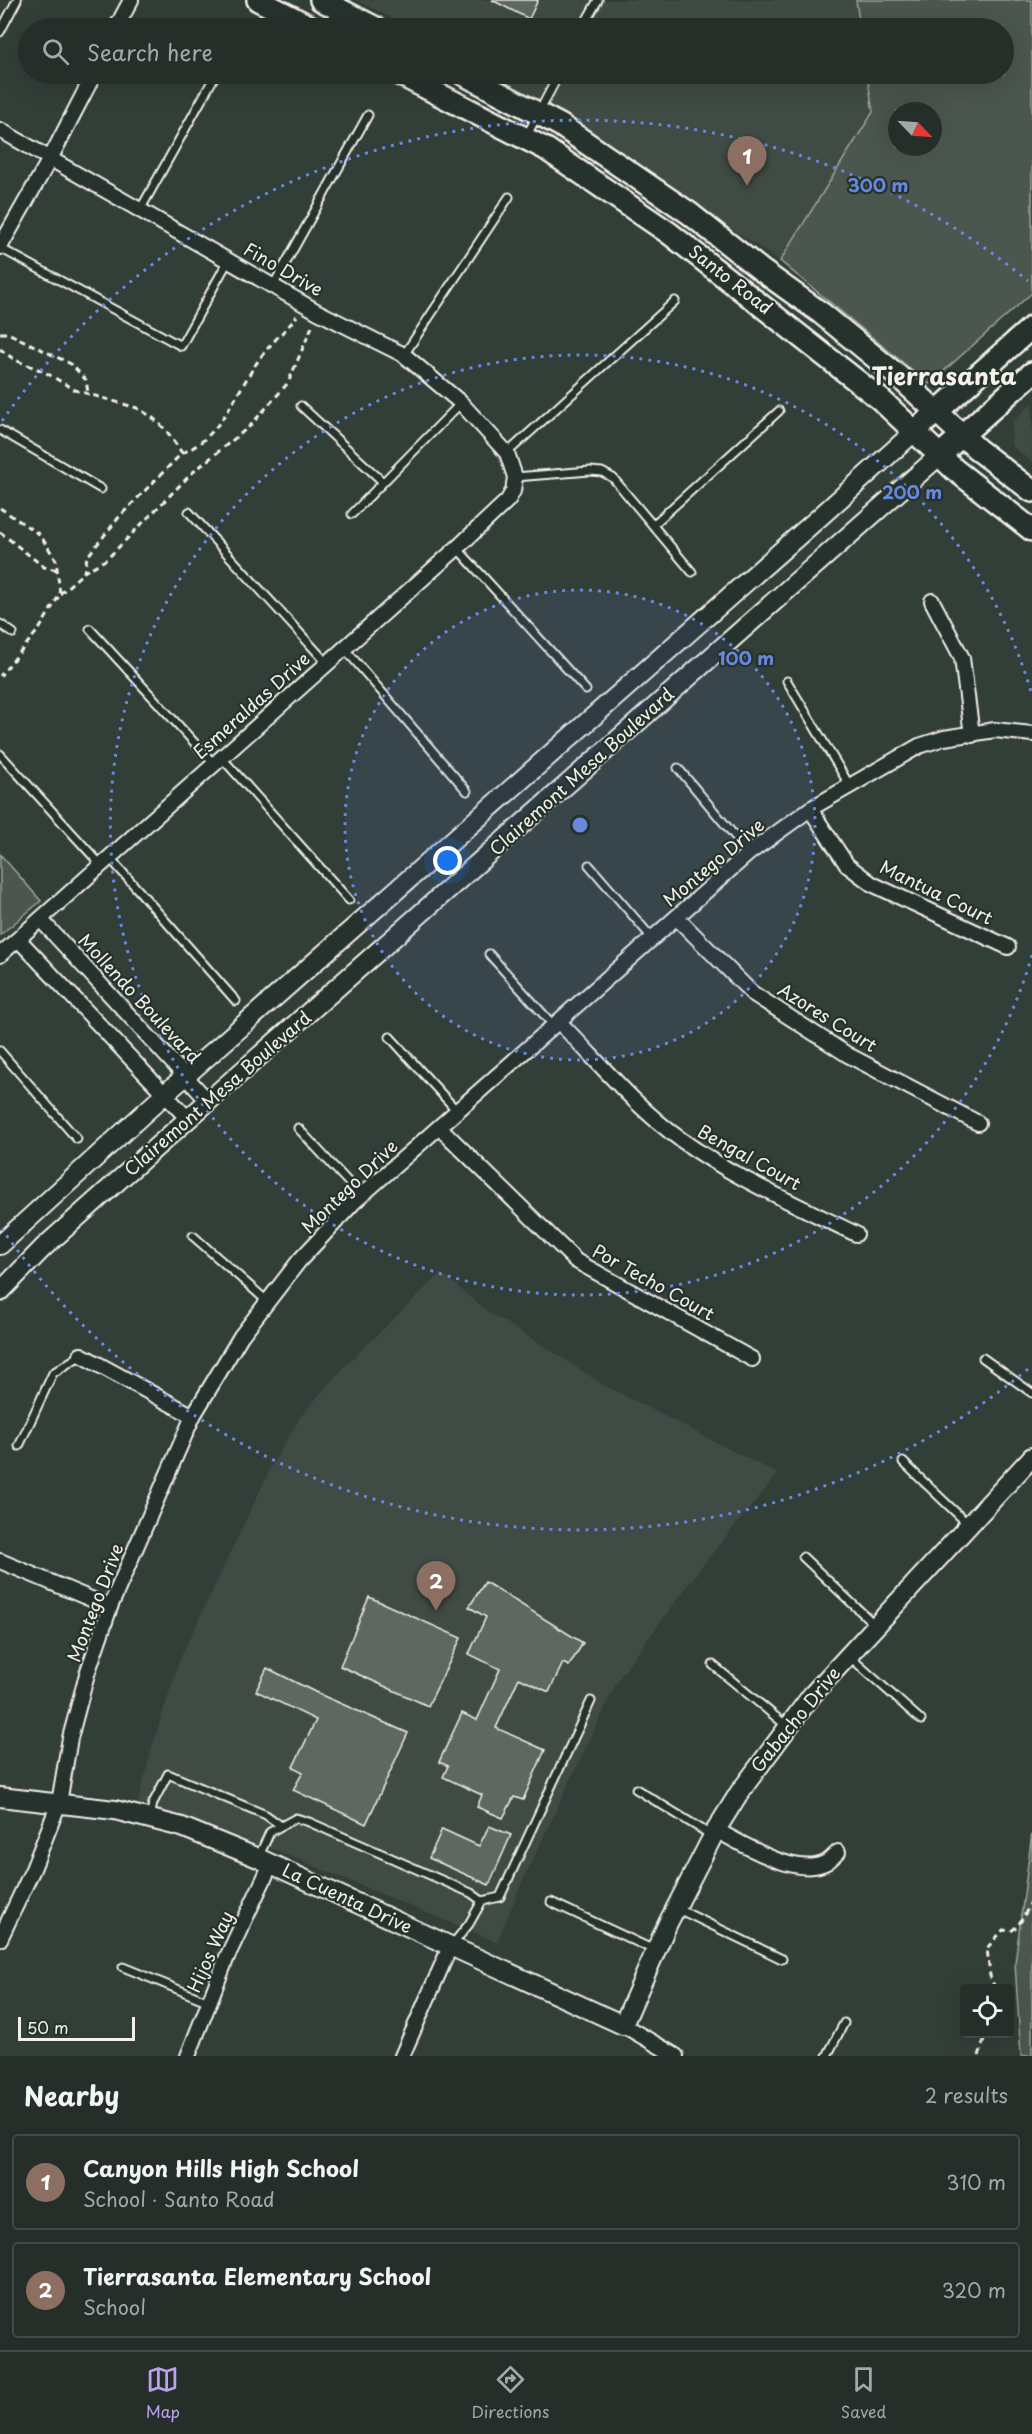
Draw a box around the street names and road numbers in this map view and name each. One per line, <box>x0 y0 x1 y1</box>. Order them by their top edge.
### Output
street label: Fino Drive <box>239 235 329 302</box>
street label: Santo Road <box>683 237 779 320</box>
street label: Esmeraldas Drive <box>187 645 315 765</box>
street label: Clairemont Mesa Boulevard <box>483 680 679 861</box>
street label: Montego Drive <box>656 811 770 912</box>
street label: Mantua Court <box>876 853 998 931</box>
street label: Mollendo Boulevard <box>73 927 208 1069</box>
street label: Azores Court <box>773 976 883 1058</box>
street label: Clairemont Mesa Boulevard <box>117 1004 317 1182</box>
street label: Bengal Court <box>693 1117 806 1196</box>
street label: Montego Drive <box>295 1133 403 1239</box>
street label: Por Techo Court <box>588 1237 720 1327</box>
street label: Montego Drive <box>60 1539 130 1666</box>
street label: Gabacho Drive <box>744 1660 846 1778</box>
street label: La Cuenta Drive <box>278 1856 417 1940</box>
street label: Hijos Way <box>180 1906 240 1997</box>

